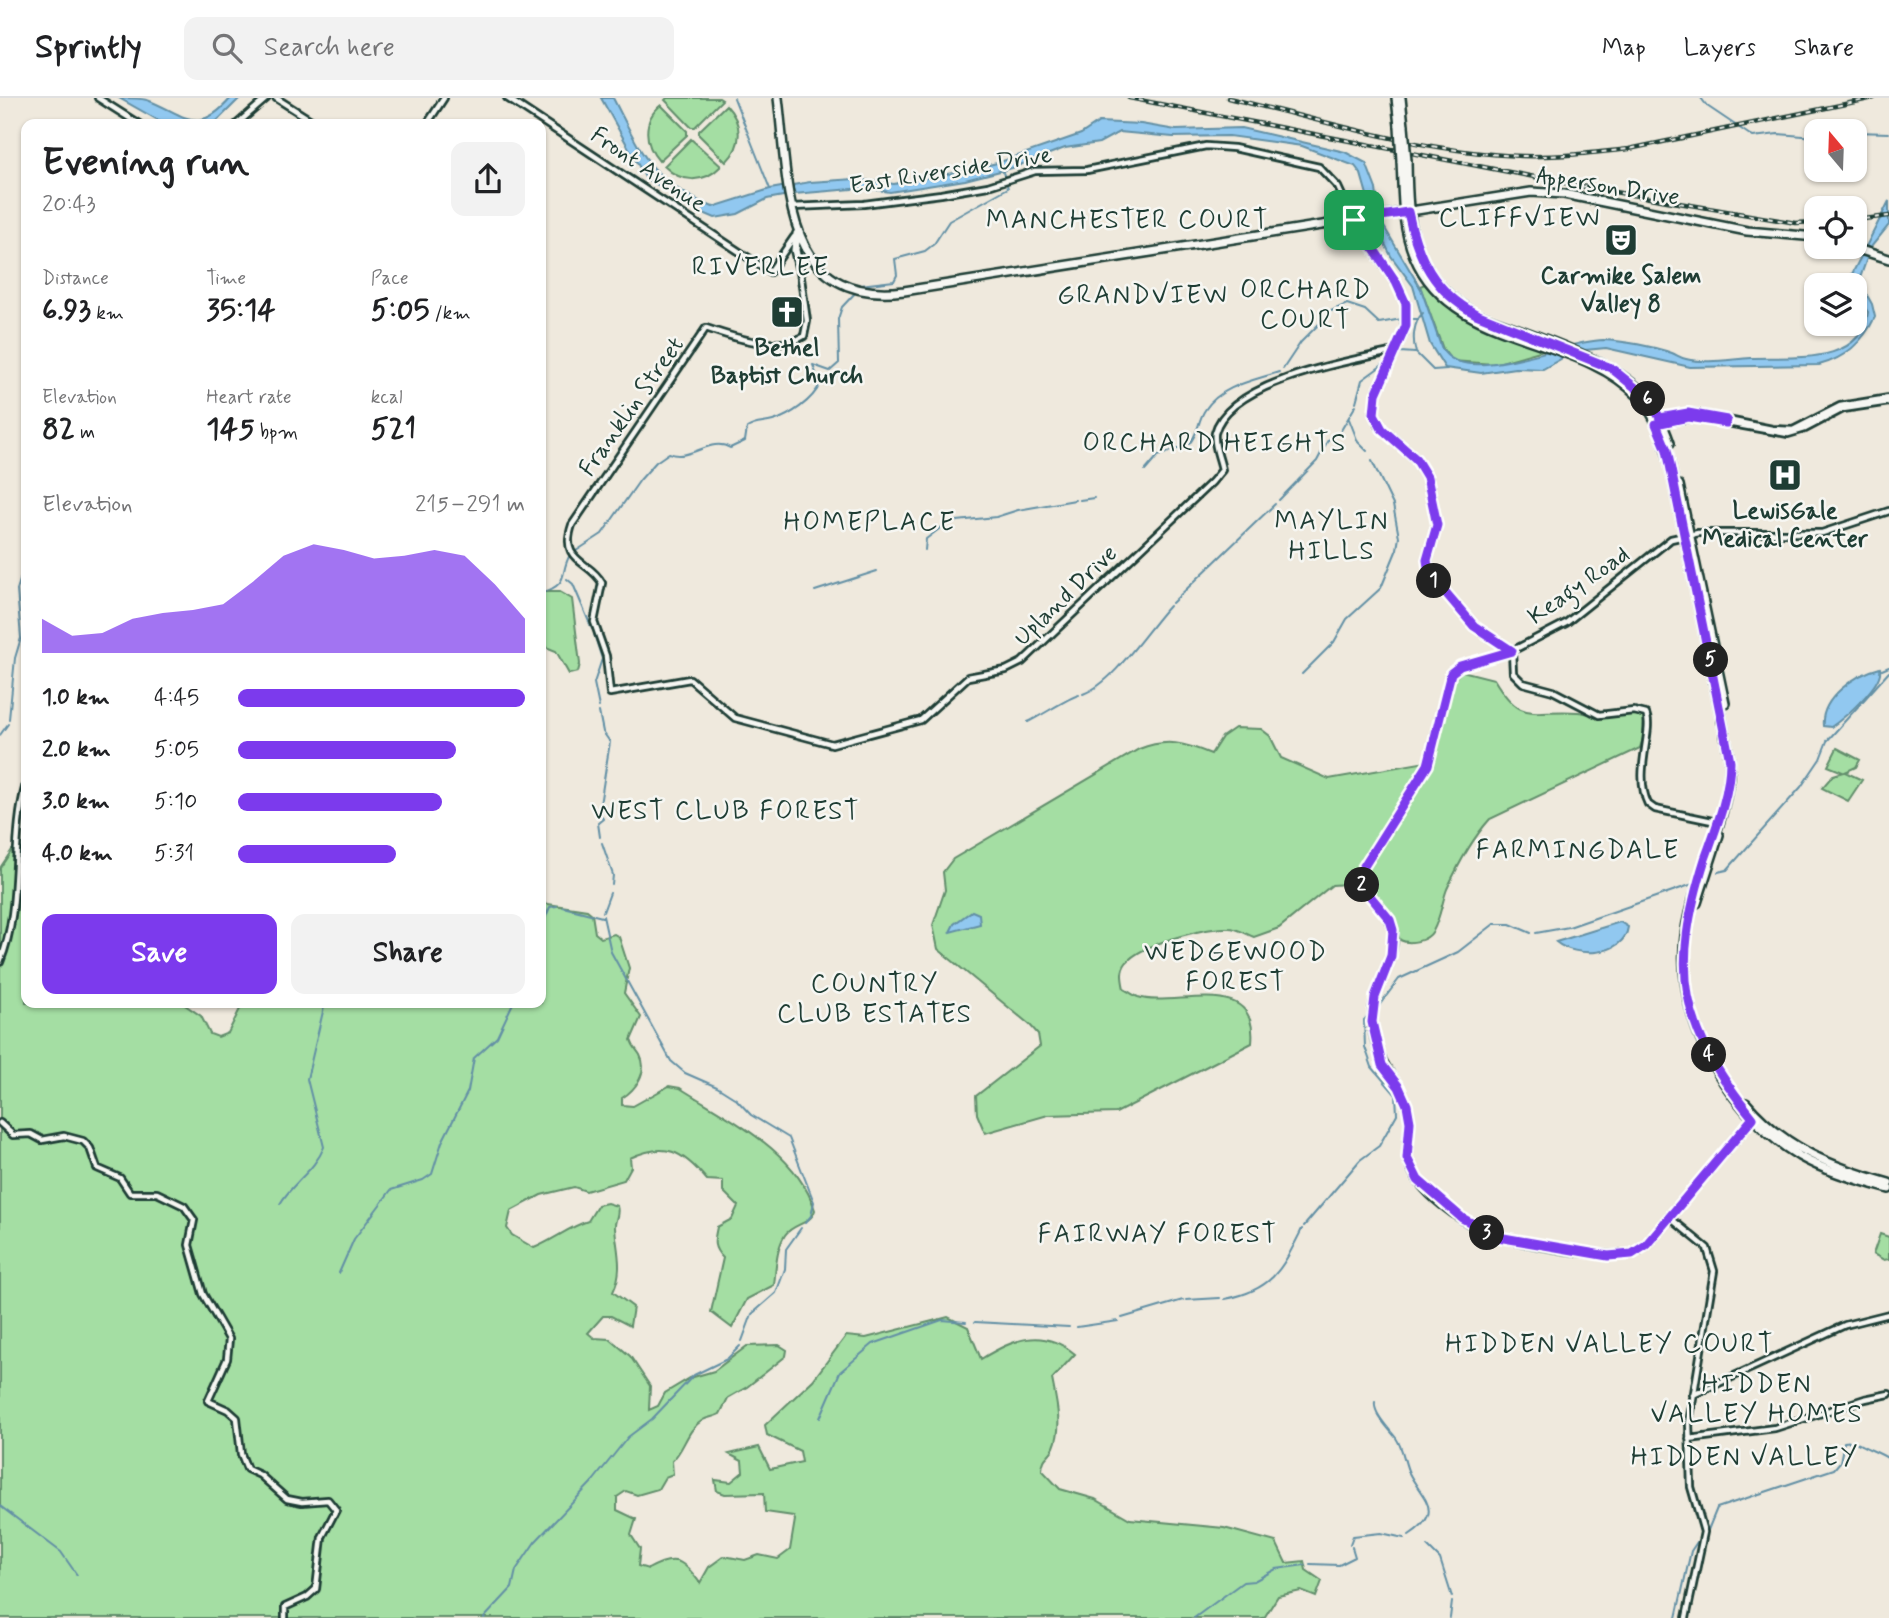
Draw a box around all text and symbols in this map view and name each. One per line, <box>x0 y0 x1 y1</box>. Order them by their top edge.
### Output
search box <box>184 17 674 80</box>
text: Sprintly <box>35 26 142 70</box>
icon: search <box>208 29 246 67</box>
text: Search here <box>264 31 395 65</box>
text: Map <box>1602 33 1646 64</box>
text: Layers <box>1684 33 1756 64</box>
text: Share <box>1794 33 1854 64</box>
north arrow <box>1804 119 1867 182</box>
map controls <box>1804 119 1867 336</box>
street label: Front Avenue <box>584 120 712 220</box>
text: Evening run <box>42 139 249 188</box>
street label: East Riverside Drive <box>848 140 1054 202</box>
button: share <box>451 142 525 216</box>
street label: Apperson Drive <box>1534 160 1682 217</box>
text: 20:43 <box>42 190 96 220</box>
pin <box>1324 190 1384 250</box>
button: locate <box>1804 196 1867 259</box>
icon: arrive <box>1335 201 1373 239</box>
district label: CLIFFVIEW <box>1439 202 1601 236</box>
district label: MANCHESTER COURT <box>986 204 1270 238</box>
theatre icon: Carmike Salem Valley 8 <box>1602 221 1640 259</box>
district label: RIVERLEE <box>692 251 830 285</box>
place label: Carmike Salem Valley 8 <box>1541 261 1701 320</box>
text: Distance <box>42 266 109 291</box>
text: Time <box>206 266 246 291</box>
text: Pace <box>371 266 408 291</box>
button: layers <box>1804 273 1867 336</box>
district label: ORCHARD COURT <box>1240 274 1372 338</box>
district label: GRANDVIEW <box>1057 279 1229 313</box>
text: 6.93 <box>42 291 91 330</box>
text: 35:14 <box>206 291 276 330</box>
text: 5:05 <box>371 291 429 330</box>
church icon: Bethel Baptist Church <box>768 293 806 331</box>
text: km <box>91 301 124 326</box>
text: /km <box>429 301 471 326</box>
street label: Franklin Street <box>572 331 692 483</box>
place label: Bethel Baptist Church <box>711 333 863 392</box>
pin: 6 <box>1630 382 1666 416</box>
text: Elevation <box>42 385 117 410</box>
text: Heart rate <box>206 385 292 410</box>
text: kcal <box>371 385 403 410</box>
text: 6 <box>1643 386 1652 411</box>
text: 82 <box>42 410 75 449</box>
text: 145 <box>206 410 255 449</box>
text: 521 <box>371 410 416 449</box>
text: m <box>75 420 95 445</box>
text: bpm <box>255 420 298 445</box>
district label: ORCHARD HEIGHTS <box>1083 427 1347 461</box>
hospital icon: LewisGale Medical Center <box>1766 456 1804 494</box>
text: Elevation <box>42 490 133 520</box>
text: 215–291 m <box>415 490 525 520</box>
place label: LewisGale Medical Center <box>1702 496 1869 555</box>
district label: MAYLIN HILLS <box>1274 505 1390 569</box>
district label: HOMEPLACE <box>784 506 956 540</box>
street label: Upland Drive <box>1007 539 1125 653</box>
street label: Keagy Road <box>1522 540 1638 635</box>
pin: 1 <box>1416 564 1452 598</box>
text: 1 <box>1429 568 1438 593</box>
pin: 5 <box>1694 642 1728 678</box>
text: 5 <box>1705 647 1716 672</box>
text: 1.0 km <box>42 683 110 713</box>
text: 4:45 <box>154 683 199 713</box>
text: 2.0 km <box>42 735 111 765</box>
text: 5:05 <box>154 735 199 765</box>
text: 3.0 km <box>42 787 110 817</box>
text: 5:10 <box>154 787 197 817</box>
district label: WEST CLUB FOREST <box>591 795 861 829</box>
district label: FARMINGDALE <box>1476 834 1680 868</box>
text: 4.0 km <box>42 839 113 869</box>
text: 5:31 <box>154 839 194 869</box>
pin: 2 <box>1344 868 1380 902</box>
text: 2 <box>1357 872 1366 897</box>
button: Save <box>42 914 277 994</box>
button: Share <box>291 914 525 994</box>
district label: WEDGEWOOD FOREST <box>1144 936 1328 1000</box>
district label: COUNTRY CLUB ESTATES <box>777 968 973 1032</box>
pin: 4 <box>1692 1038 1726 1072</box>
text: 4 <box>1703 1042 1714 1067</box>
pin: 3 <box>1470 1216 1504 1250</box>
district label: FAIRWAY FOREST <box>1038 1218 1278 1252</box>
text: 3 <box>1482 1220 1491 1245</box>
district label: HIDDEN VALLEY COURT <box>1445 1328 1775 1362</box>
district label: HIDDEN VALLEY HOMES <box>1650 1368 1864 1432</box>
district label: HIDDEN VALLEY <box>1631 1441 1859 1475</box>

